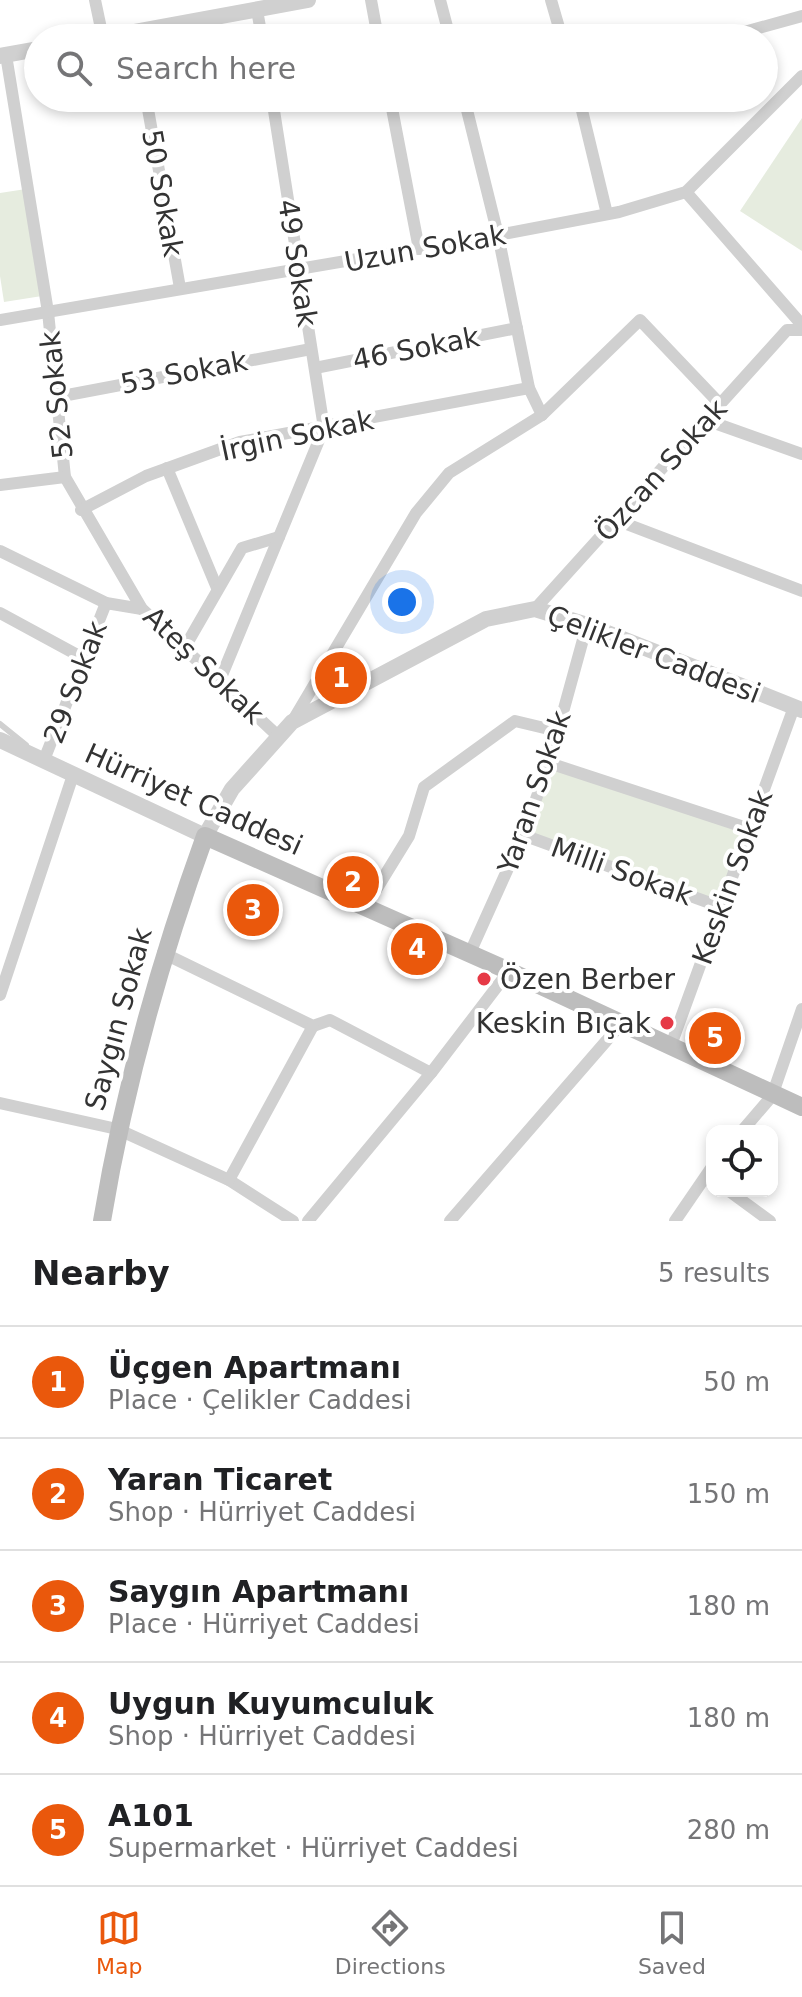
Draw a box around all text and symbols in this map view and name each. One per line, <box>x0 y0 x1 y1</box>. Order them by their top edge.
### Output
search box <box>24 24 778 112</box>
icon: search <box>52 46 96 90</box>
text: Search here <box>116 51 296 86</box>
street label: 50 Sokak <box>135 127 190 260</box>
street label: 49 Sokak <box>271 197 324 330</box>
street label: Uzun Sokak <box>342 218 509 279</box>
street label: 46 Sokak <box>350 320 483 377</box>
street label: 52 Sokak <box>33 329 80 461</box>
street label: 53 Sokak <box>118 344 251 401</box>
street label: Özcan Sokak <box>588 391 734 548</box>
street label: İrgin Sokak <box>218 403 377 468</box>
your location <box>382 582 422 622</box>
street label: Çelikler Caddesi <box>542 599 765 710</box>
street label: Ateş Sokak <box>137 600 271 731</box>
street label: 29 Sokak <box>37 616 114 748</box>
pin: 1 <box>315 648 367 708</box>
street label: Yaran Sokak <box>491 706 578 879</box>
street label: Hürriyet Caddesi <box>80 737 308 862</box>
street label: Keskin Sokak <box>686 785 780 969</box>
street label: Milli Sokak <box>547 831 698 913</box>
pin: 2 <box>327 852 379 912</box>
pin: 3 <box>227 880 279 940</box>
pin: 4 <box>391 919 443 979</box>
street label: Saygın Sokak <box>78 923 159 1114</box>
place label: Özen Berber <box>500 962 676 996</box>
marker: Özen Berber <box>475 970 493 988</box>
place label: Keskin Bıçak <box>476 1007 652 1040</box>
pin: 5 <box>689 1008 741 1068</box>
marker: Keskin Bıçak <box>658 1014 676 1032</box>
map controls <box>706 1125 778 1197</box>
button: locate <box>706 1125 778 1197</box>
text: Nearby <box>32 1253 170 1293</box>
text: 5 results <box>658 1258 770 1288</box>
text: Üçgen Apartmanı <box>108 1350 401 1385</box>
text: 1 <box>49 1367 67 1397</box>
text: 50 m <box>703 1367 770 1397</box>
text: Place · Çelikler Caddesi <box>108 1385 412 1415</box>
text: Yaran Ticaret <box>108 1462 332 1497</box>
text: 2 <box>49 1479 67 1509</box>
text: 150 m <box>687 1479 770 1509</box>
text: Shop · Hürriyet Caddesi <box>108 1497 416 1527</box>
text: Saygın Apartmanı <box>108 1574 409 1609</box>
text: 3 <box>49 1591 67 1621</box>
text: 180 m <box>687 1591 770 1621</box>
text: Place · Hürriyet Caddesi <box>108 1609 420 1639</box>
text: Uygun Kuyumculuk <box>108 1686 434 1721</box>
text: 4 <box>49 1703 67 1733</box>
text: 180 m <box>687 1703 770 1733</box>
text: Shop · Hürriyet Caddesi <box>108 1721 416 1751</box>
text: A101 <box>108 1798 194 1833</box>
text: 5 <box>49 1815 67 1845</box>
text: 280 m <box>687 1815 770 1845</box>
text: Supermarket · Hürriyet Caddesi <box>108 1833 519 1863</box>
tab: Map <box>96 1906 143 1979</box>
tab: Directions <box>335 1906 446 1979</box>
tab: Saved <box>638 1906 706 1979</box>

